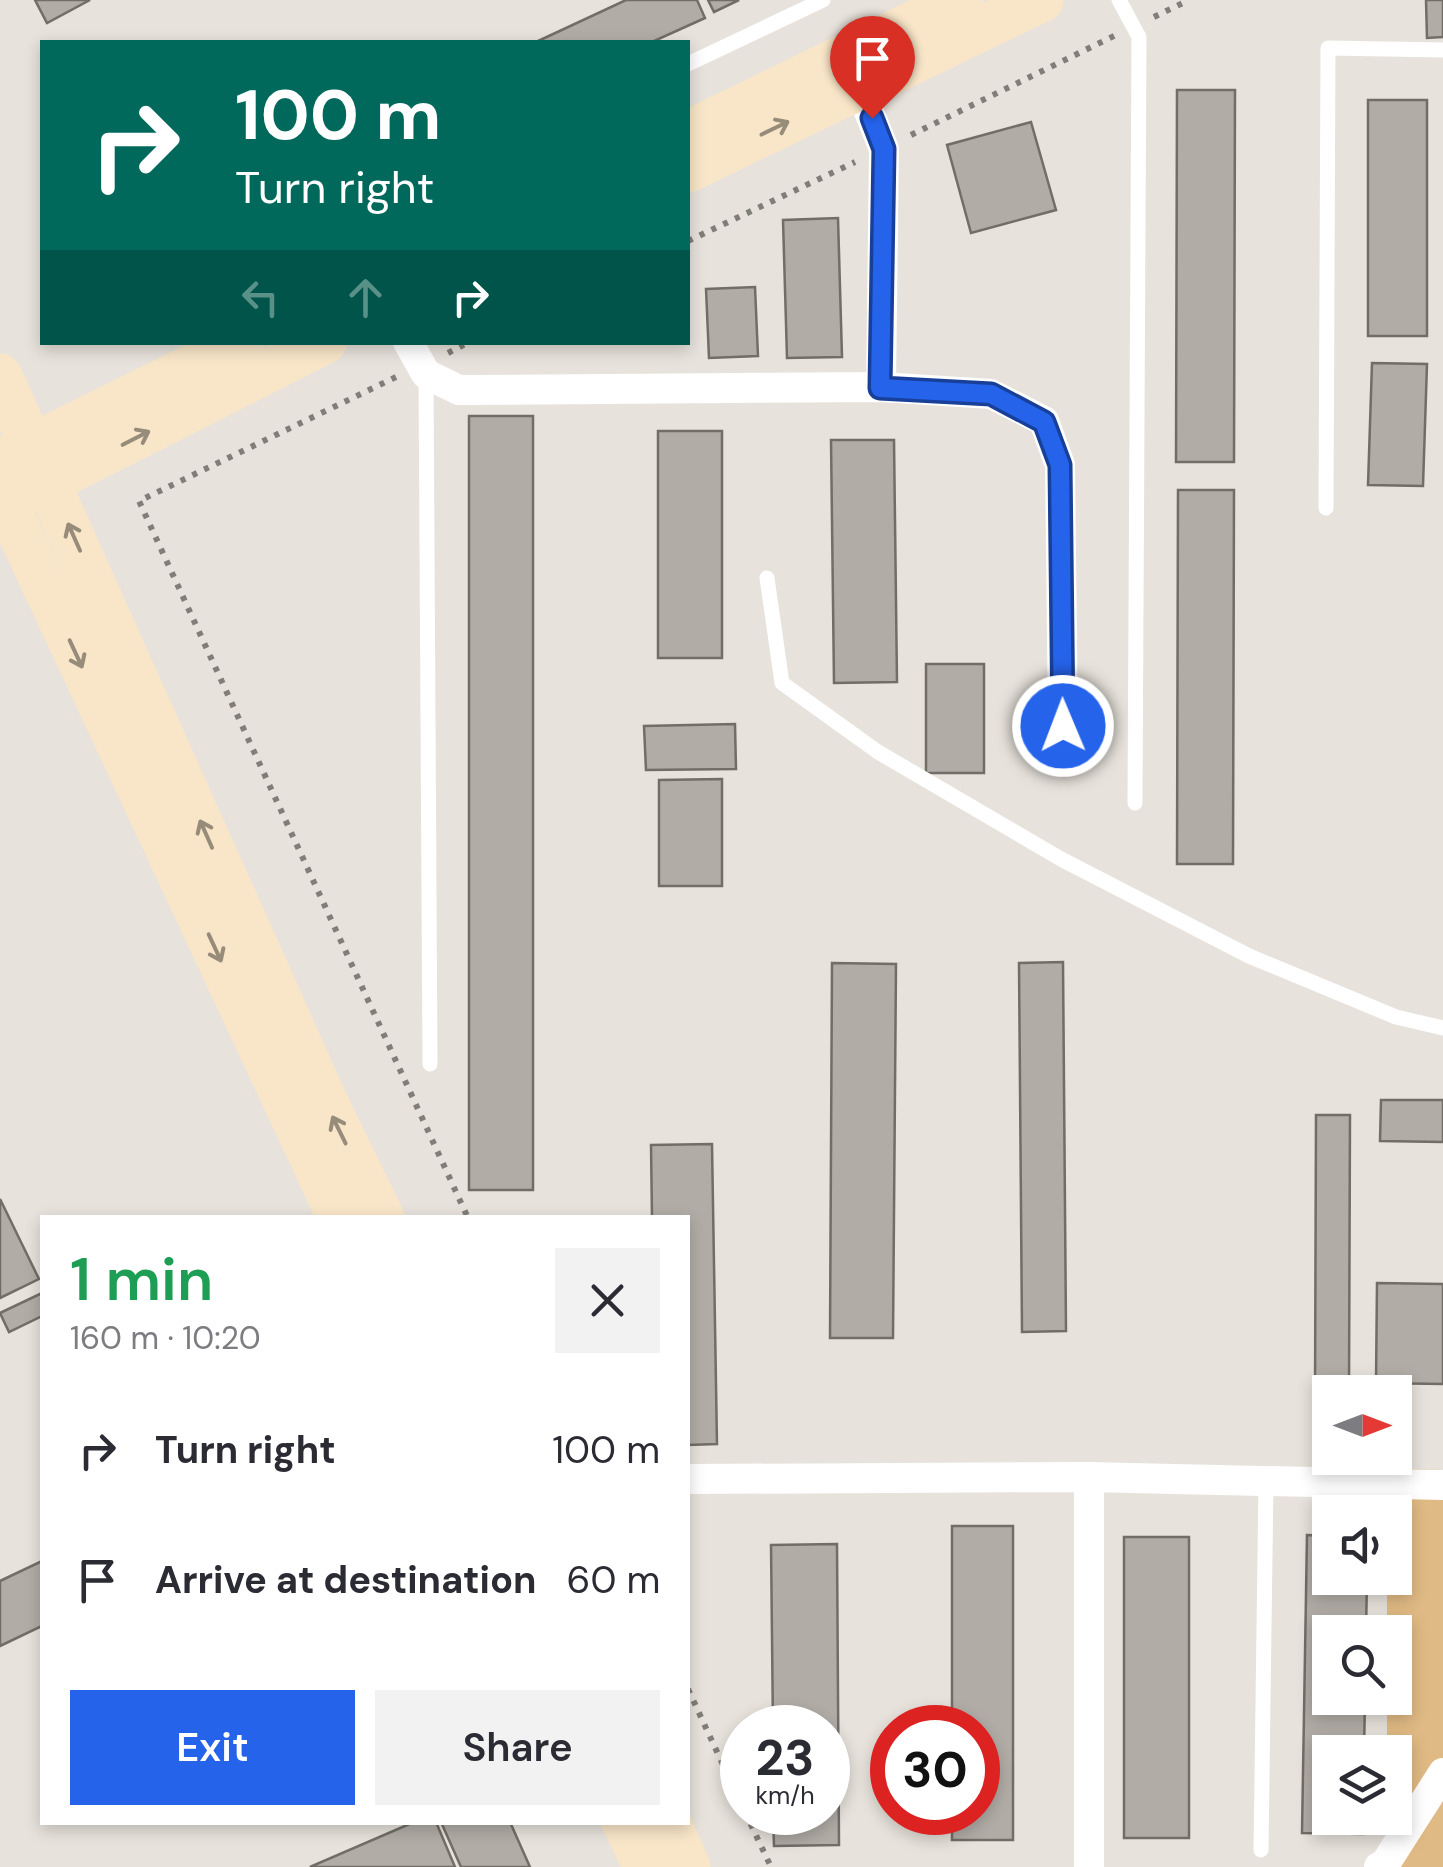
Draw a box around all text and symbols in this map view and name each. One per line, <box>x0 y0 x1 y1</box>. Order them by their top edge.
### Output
pin <box>830 16 915 119</box>
icon: arrive <box>845 31 900 86</box>
text: 100 m <box>235 70 441 161</box>
icon: right <box>70 80 200 210</box>
one-way arrow <box>760 117 790 136</box>
text: Turn right <box>235 158 434 217</box>
icon: left <box>233 270 288 325</box>
icon: ahead <box>338 270 393 325</box>
icon: right <box>443 270 498 325</box>
one-way arrow <box>121 428 151 447</box>
one-way arrow <box>64 522 82 553</box>
one-way arrow <box>68 639 87 669</box>
position arrow <box>1011 674 1115 778</box>
one-way arrow <box>196 819 214 850</box>
one-way arrow <box>206 933 225 963</box>
one-way arrow <box>329 1116 348 1146</box>
text: 1 min <box>70 1240 213 1319</box>
button: close <box>555 1248 660 1353</box>
text: 160 m · 10:20 <box>70 1317 261 1359</box>
north arrow <box>1312 1375 1412 1475</box>
map controls <box>1312 1375 1412 1835</box>
icon: right <box>70 1423 125 1478</box>
text: Turn right <box>155 1425 336 1475</box>
text: 100 m <box>552 1425 660 1475</box>
button: sound <box>1312 1495 1412 1595</box>
icon: arrive <box>70 1553 125 1608</box>
text: Arrive at destination <box>155 1555 537 1605</box>
text: 60 m <box>567 1555 660 1605</box>
button: search <box>1312 1615 1412 1715</box>
button: Exit <box>70 1690 355 1805</box>
button: Share <box>375 1690 660 1805</box>
speed limit sign: 30 <box>870 1705 1000 1835</box>
text: 23 <box>756 1725 815 1791</box>
button: layers <box>1312 1735 1412 1835</box>
text: km/h <box>755 1779 815 1812</box>

